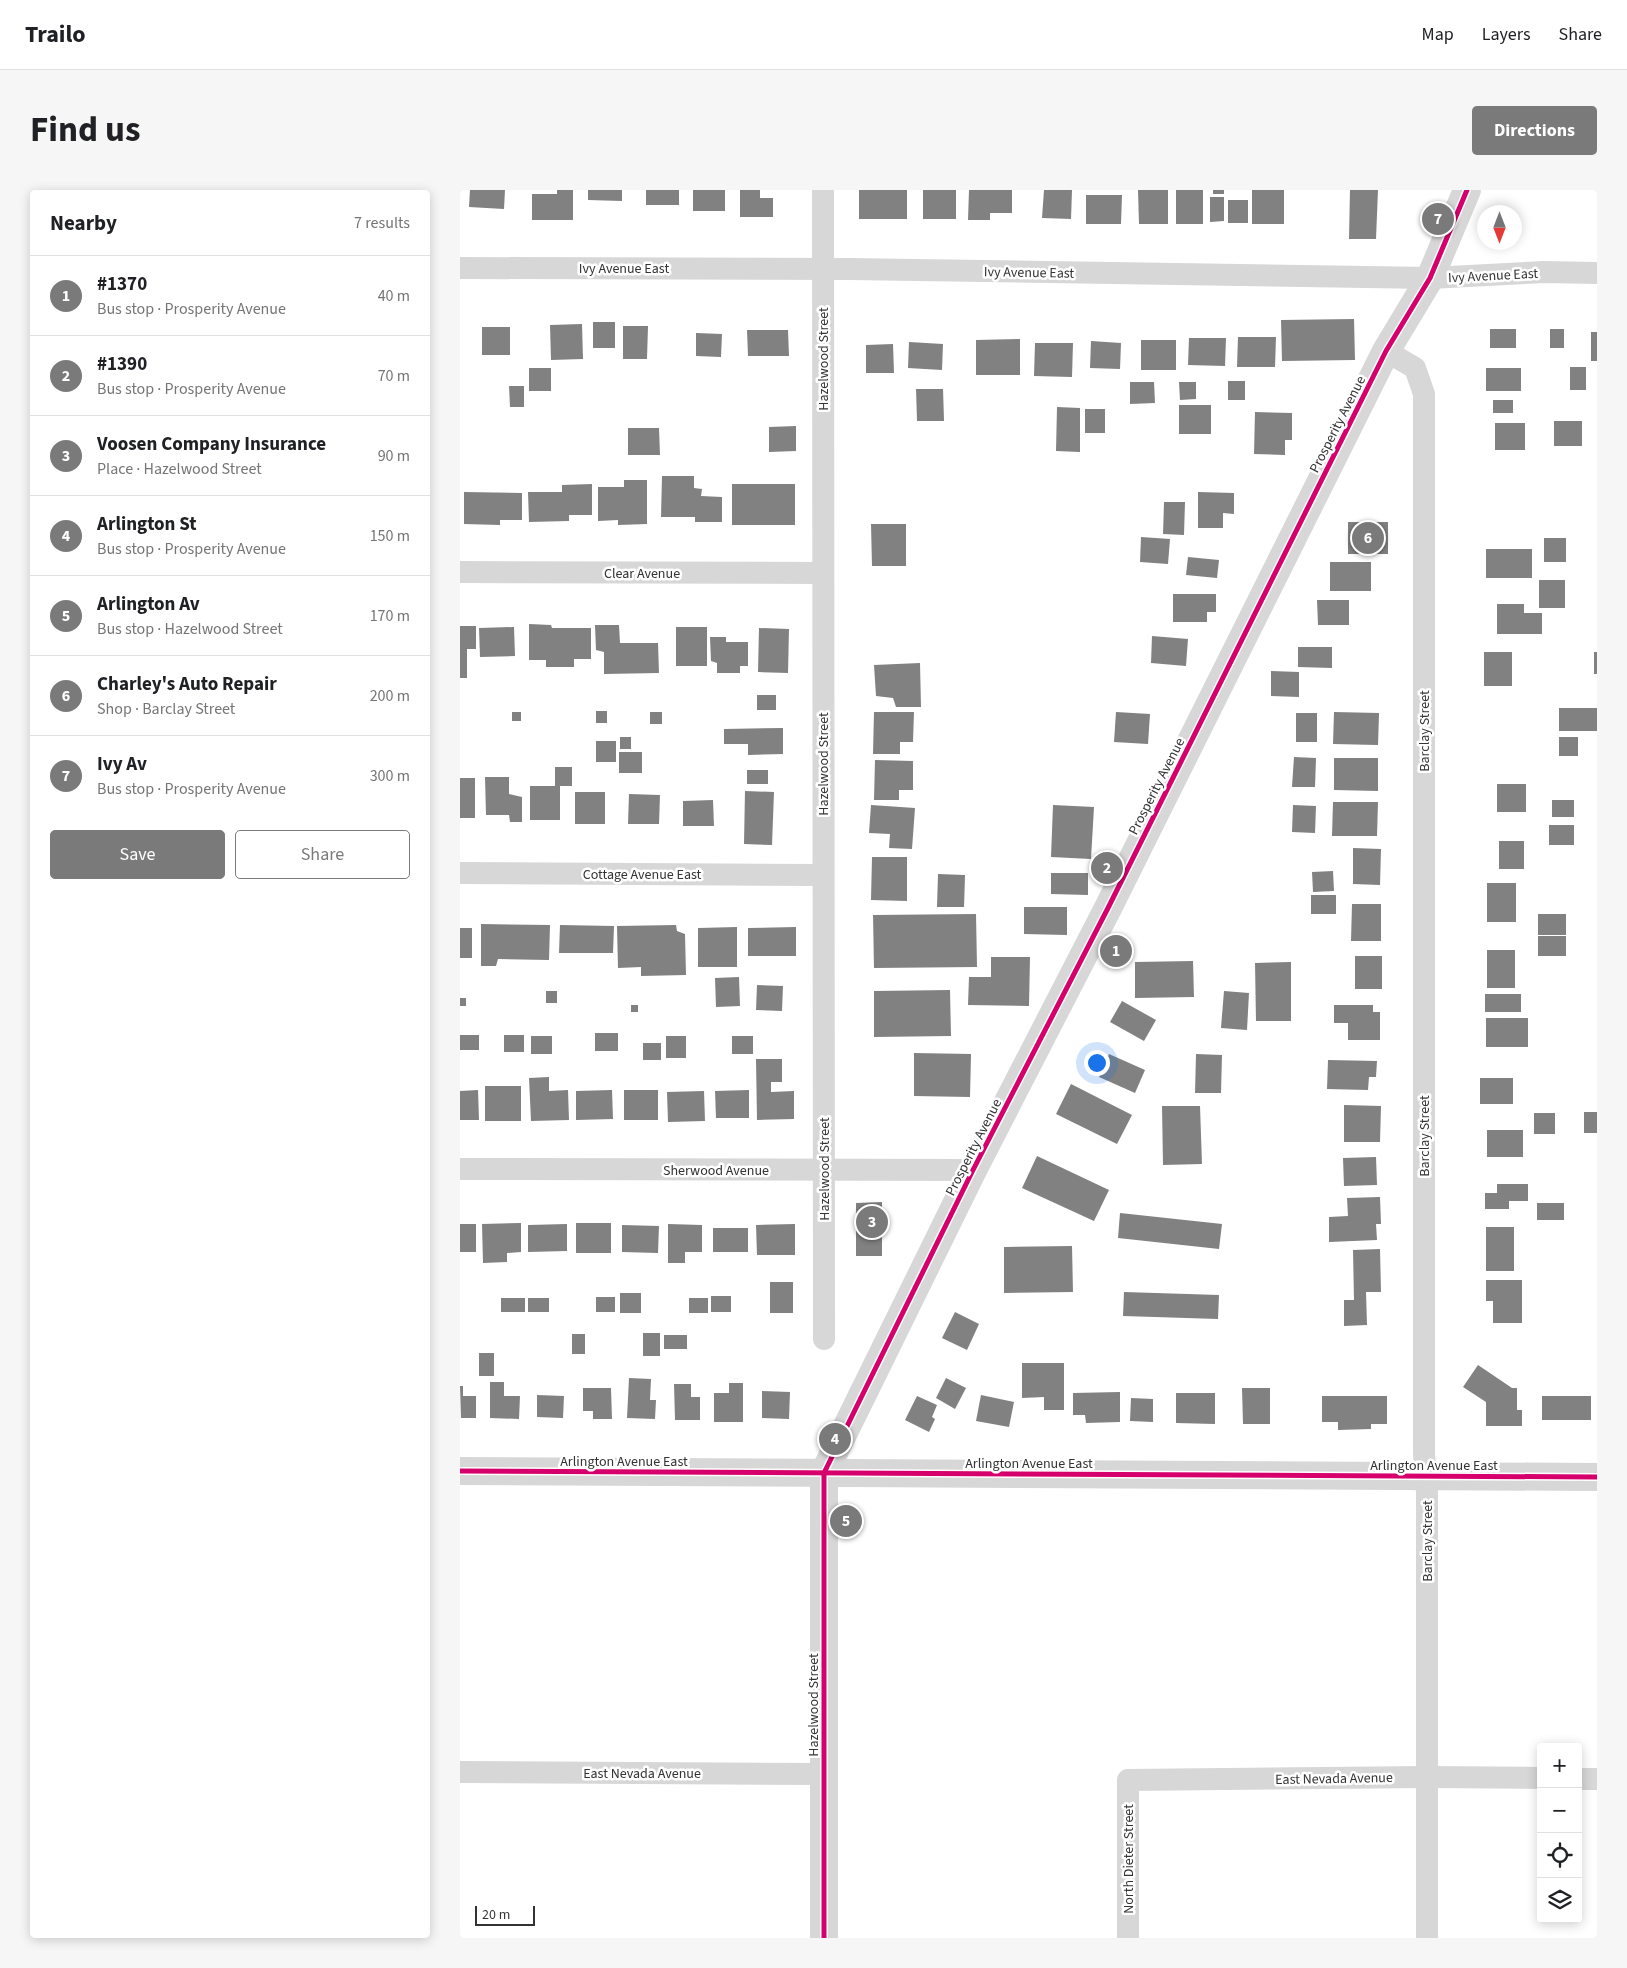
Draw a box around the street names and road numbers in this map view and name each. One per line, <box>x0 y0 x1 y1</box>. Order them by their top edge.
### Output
street label: Ivy Avenue East <box>579 259 669 279</box>
street label: Ivy Avenue East <box>984 262 1075 284</box>
street label: Ivy Avenue East <box>1447 264 1539 288</box>
street label: Hazelwood Street <box>814 307 834 411</box>
street label: Prosperity Avenue <box>1305 373 1371 476</box>
street label: Clear Avenue <box>604 564 680 584</box>
street label: Barclay Street <box>1415 690 1435 772</box>
street label: Hazelwood Street <box>814 712 834 816</box>
street label: Prosperity Avenue <box>1124 735 1190 838</box>
street label: Cottage Avenue East <box>583 865 702 885</box>
street label: Barclay Street <box>1415 1095 1435 1177</box>
street label: Prosperity Avenue <box>941 1096 1007 1199</box>
street label: Hazelwood Street <box>815 1117 835 1221</box>
street label: Sherwood Avenue <box>663 1161 769 1181</box>
street label: Arlington Avenue East <box>560 1452 688 1472</box>
street label: Arlington Avenue East <box>965 1454 1093 1474</box>
street label: Arlington Avenue East <box>1370 1456 1498 1476</box>
street label: Barclay Street <box>1418 1500 1438 1582</box>
street label: Hazelwood Street <box>804 1653 824 1757</box>
street label: East Nevada Avenue <box>583 1764 701 1784</box>
street label: East Nevada Avenue <box>1275 1768 1393 1790</box>
street label: North Dieter Street <box>1119 1804 1139 1914</box>

